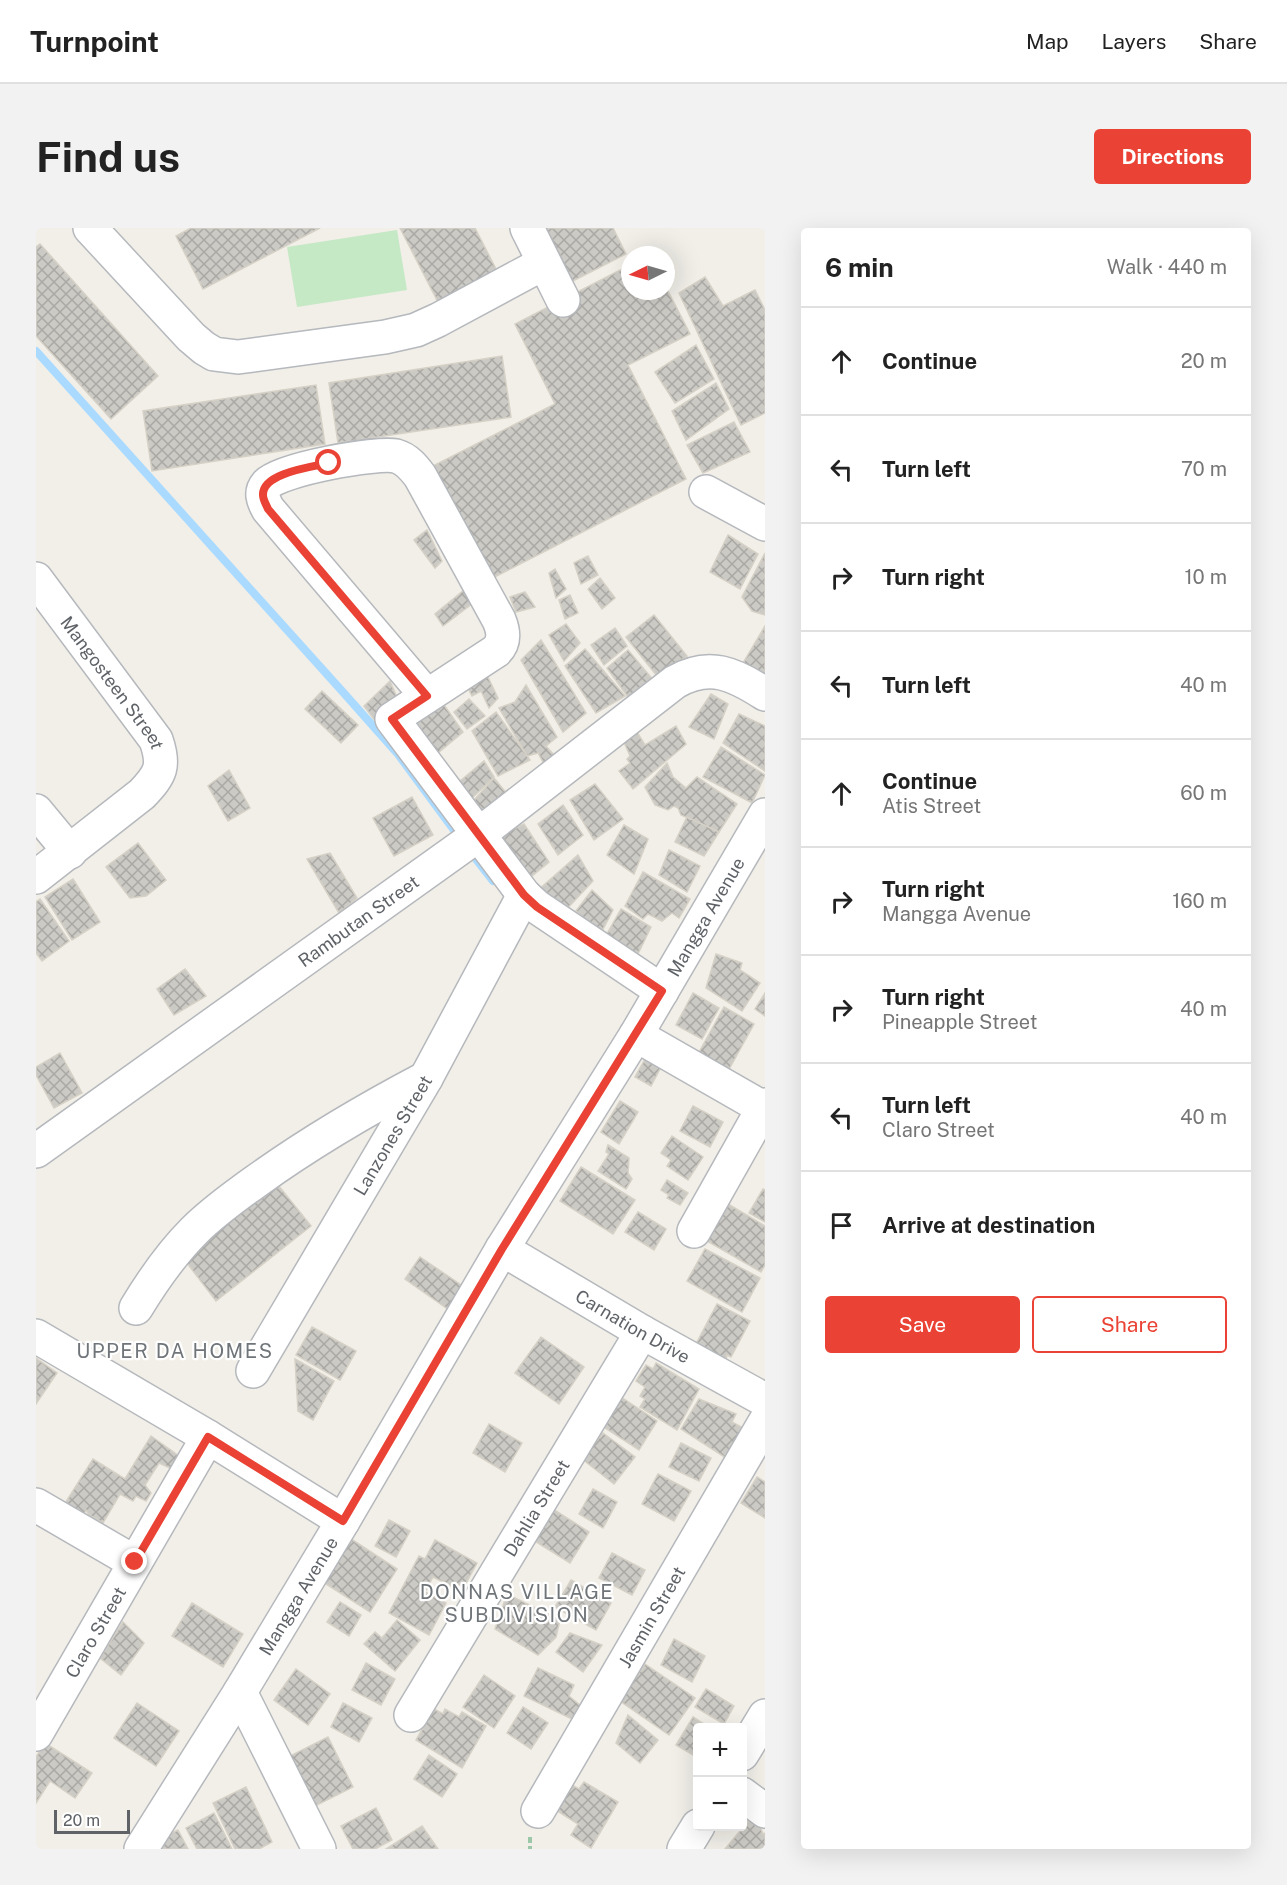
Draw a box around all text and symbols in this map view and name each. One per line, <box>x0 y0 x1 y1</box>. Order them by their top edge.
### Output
text: Turnpoint <box>30 25 159 58</box>
text: Map <box>1026 29 1069 54</box>
text: Layers <box>1102 29 1166 54</box>
text: Share <box>1199 29 1257 54</box>
button: Directions <box>1094 129 1251 184</box>
text: Find us <box>36 132 180 181</box>
north arrow <box>621 246 675 300</box>
text: 6 min <box>825 252 894 283</box>
text: Walk · 440 m <box>1107 255 1227 279</box>
icon: ahead <box>825 345 858 378</box>
text: Continue <box>882 348 977 374</box>
text: 20 m <box>1181 349 1227 373</box>
route start <box>315 449 341 475</box>
icon: left <box>825 453 858 486</box>
text: Turn left <box>882 456 971 482</box>
text: 70 m <box>1181 457 1227 481</box>
icon: right <box>825 561 858 594</box>
text: Turn right <box>882 564 985 590</box>
text: 10 m <box>1184 565 1227 589</box>
street label: Mangosteen Street <box>57 612 169 751</box>
icon: left <box>825 669 858 702</box>
text: Turn left <box>882 672 971 698</box>
text: 40 m <box>1180 673 1227 697</box>
text: Continue <box>882 768 977 794</box>
icon: ahead <box>825 777 858 810</box>
text: 60 m <box>1180 781 1227 805</box>
text: Atis Street <box>882 794 981 818</box>
street label: Mangga Avenue <box>662 853 748 980</box>
street label: Rambutan Street <box>294 871 422 971</box>
text: Turn right <box>882 876 985 902</box>
icon: right <box>825 885 858 918</box>
text: 160 m <box>1172 889 1227 913</box>
text: Mangga Avenue <box>882 902 1031 926</box>
text: Turn right <box>882 984 985 1010</box>
icon: right <box>825 993 858 1026</box>
text: 40 m <box>1180 997 1227 1021</box>
text: Pineapple Street <box>882 1010 1037 1034</box>
street label: Lanzones Street <box>349 1071 436 1199</box>
text: Turn left <box>882 1092 971 1118</box>
icon: left <box>825 1101 858 1134</box>
text: 40 m <box>1180 1105 1227 1129</box>
text: Claro Street <box>882 1118 995 1142</box>
icon: arrive <box>825 1209 858 1242</box>
text: Arrive at destination <box>882 1212 1095 1238</box>
street label: Carnation Drive <box>572 1285 694 1367</box>
button: Save <box>825 1296 1020 1353</box>
button: Share <box>1032 1296 1227 1353</box>
district label: UPPER DA HOMES <box>76 1339 274 1363</box>
street label: Dahlia Street <box>499 1455 573 1560</box>
street label: Mangga Avenue <box>254 1533 342 1659</box>
route end <box>121 1548 147 1574</box>
street label: Jasmin Street <box>614 1562 689 1671</box>
district label: DONNAS VILLAGE SUBDIVISION <box>420 1580 614 1627</box>
street label: Claro Street <box>61 1583 130 1681</box>
map controls <box>693 1723 747 1831</box>
button: + <box>693 1723 747 1777</box>
button: − <box>693 1777 747 1831</box>
scale bar <box>54 1807 130 1834</box>
text: 20 m <box>63 1811 100 1830</box>

